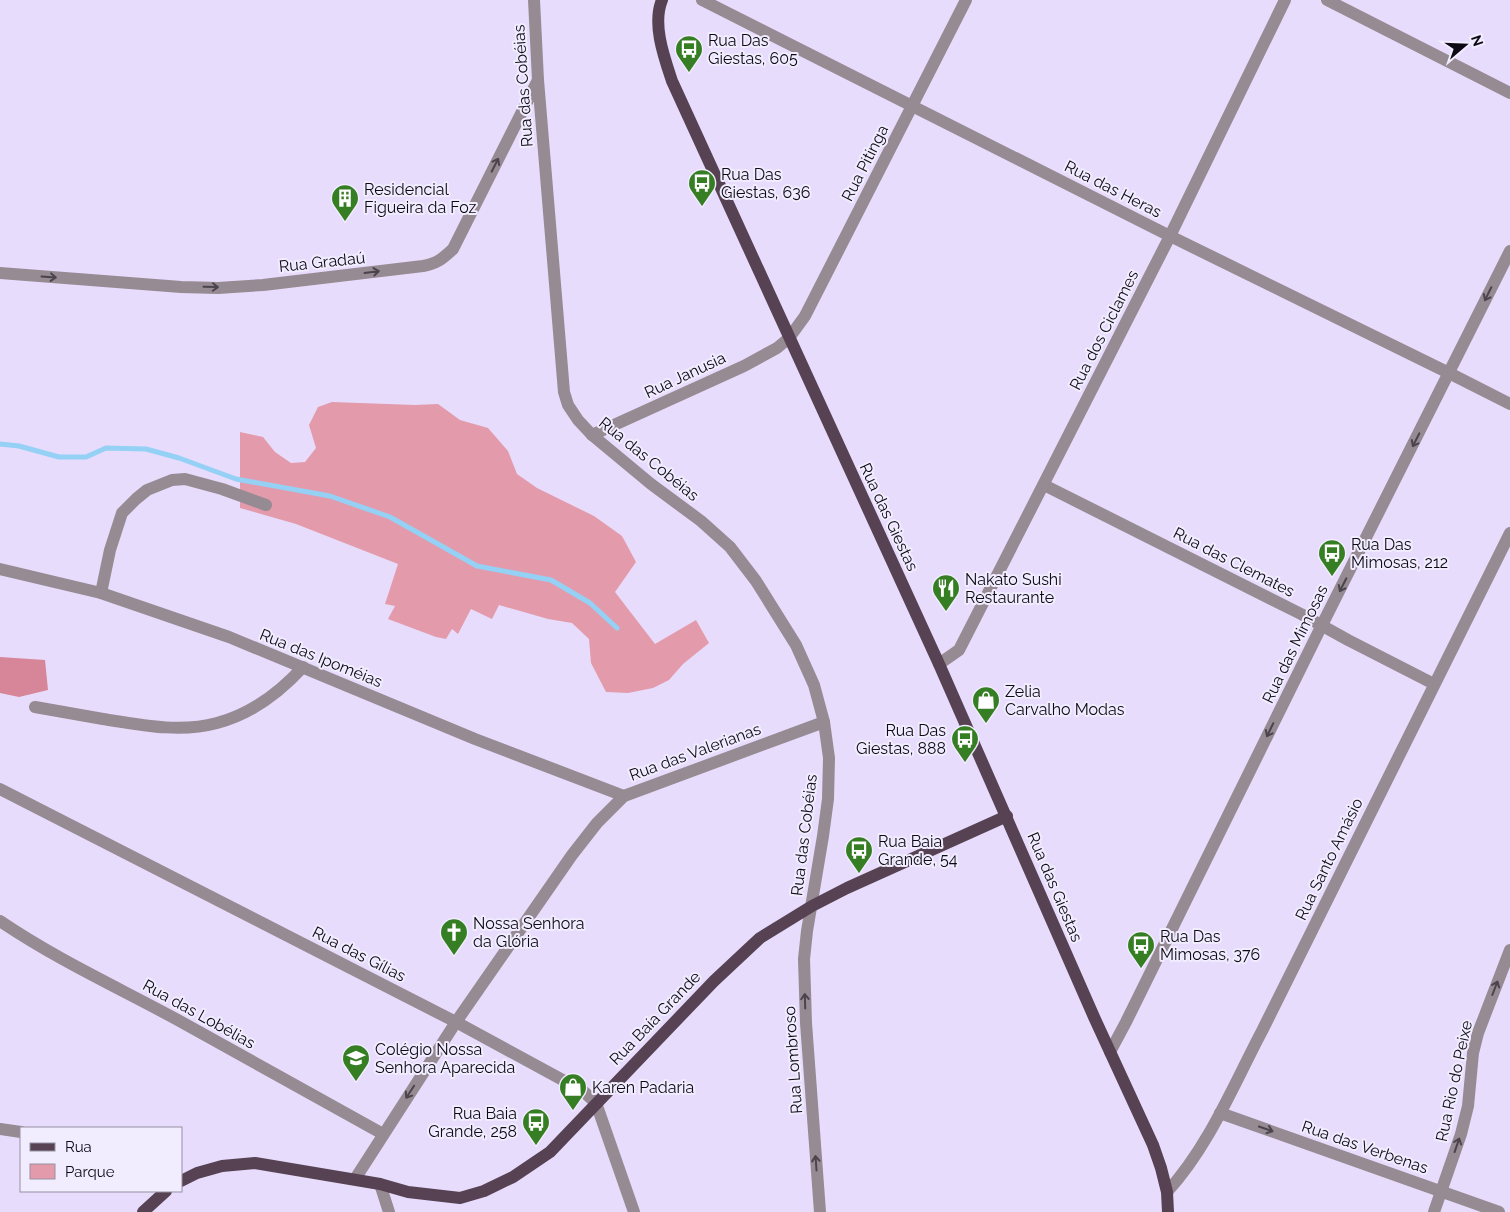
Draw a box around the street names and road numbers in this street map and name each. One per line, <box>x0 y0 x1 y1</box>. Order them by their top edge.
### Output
street label: Rua das Cobéias <box>509 24 537 148</box>
street label: Rua Pitinga <box>838 122 892 204</box>
street label: Rua das Heras <box>1061 156 1165 222</box>
street label: Rua Gradaú <box>278 248 366 276</box>
street label: Rua dos Ciclames <box>1066 267 1143 393</box>
street label: Rua Janusia <box>641 348 729 402</box>
street label: Rua das Cobéias <box>595 413 703 505</box>
street label: Rua das Giestas <box>856 460 922 574</box>
street label: Rua das Clemates <box>1170 523 1298 601</box>
street label: Rua das Mimosas <box>1258 582 1332 706</box>
street label: Rua das Ipoméias <box>257 625 385 691</box>
street label: Rua das Valerianas <box>627 719 764 785</box>
street label: Rua das Cobéias <box>787 773 821 897</box>
street label: Rua Santo Amásio <box>1291 795 1367 923</box>
street label: Rua das Giestas <box>1023 829 1087 945</box>
street label: Rua das Gílias <box>309 922 409 986</box>
street label: Rua Baía Grande <box>606 967 704 1069</box>
street label: Rua das Lobélias <box>140 975 259 1053</box>
street label: Rua Lombroso <box>780 1005 806 1115</box>
street label: Rua Rio do Peixe <box>1432 1019 1476 1143</box>
street label: Rua das Verbenas <box>1299 1116 1431 1178</box>

